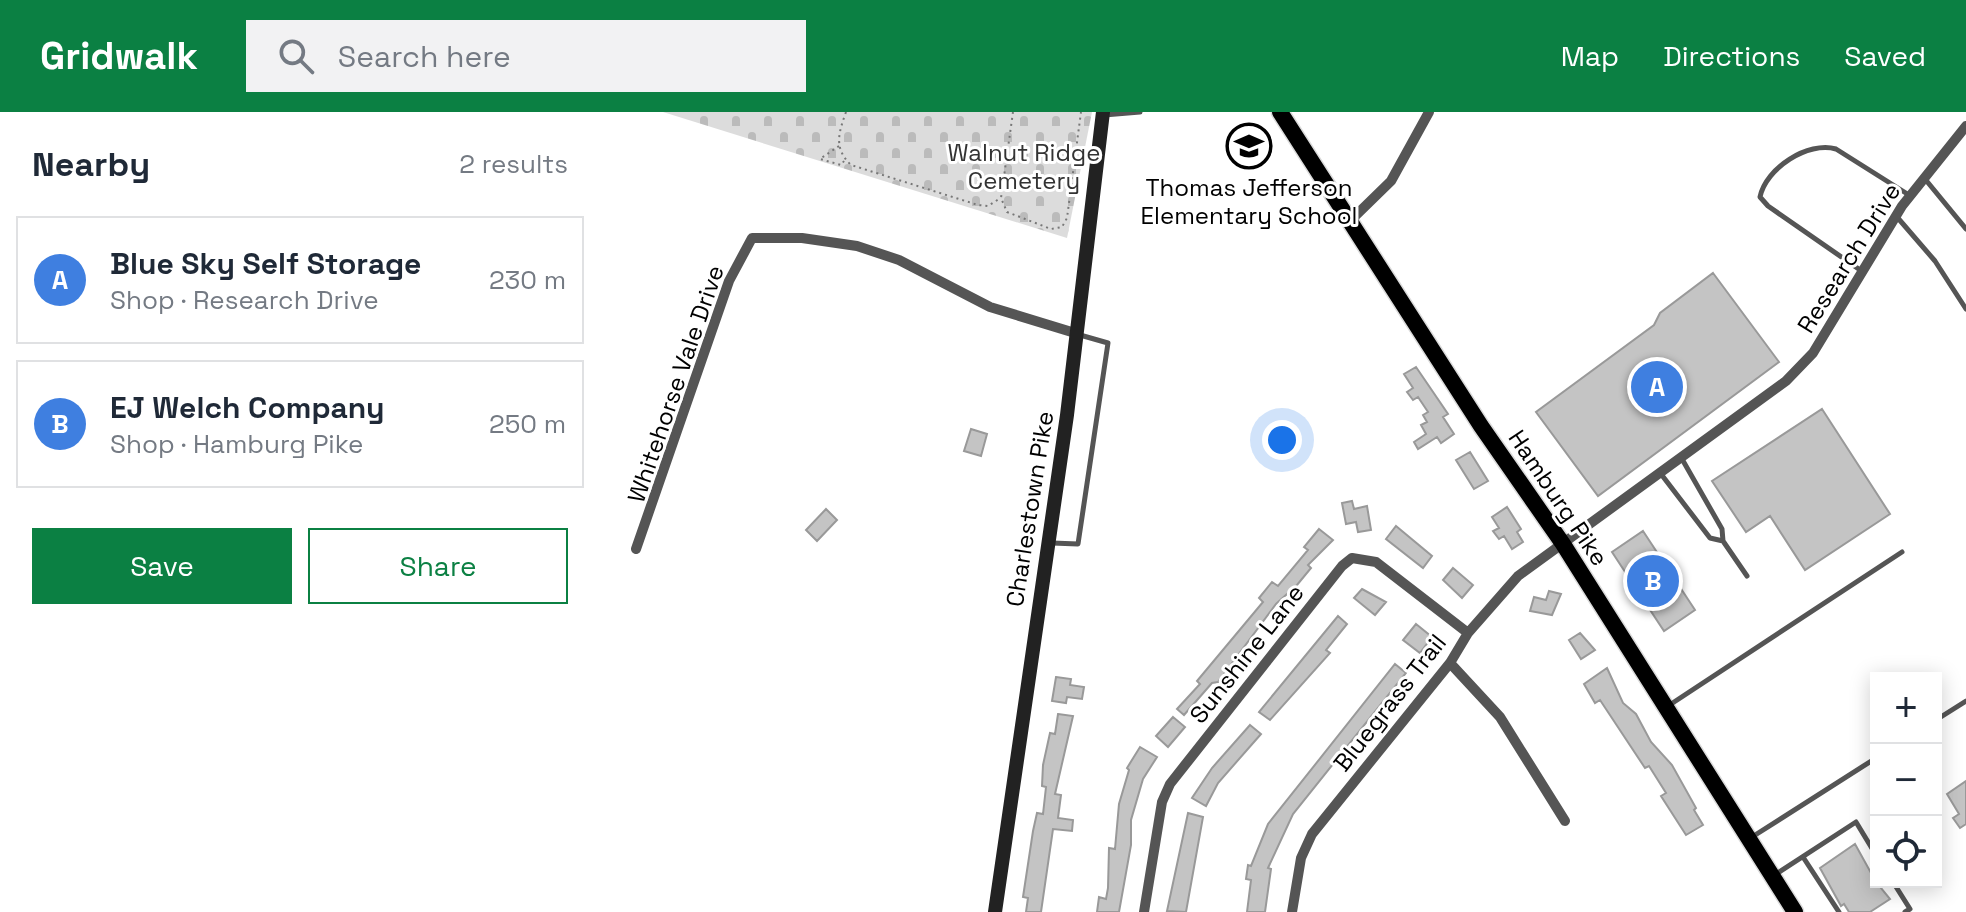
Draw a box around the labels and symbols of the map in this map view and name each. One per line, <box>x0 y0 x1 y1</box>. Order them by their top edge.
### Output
school or university icon: Thomas Jefferson Elementary School <box>1225 122 1273 170</box>
park label: Walnut Ridge Cemetery <box>948 137 1100 196</box>
place label: Thomas Jefferson Elementary School <box>1141 172 1357 231</box>
street label: Research Drive <box>1790 177 1907 339</box>
street label: Whitehorse Vale Drive <box>620 261 731 507</box>
pin: A <box>1631 357 1683 417</box>
street label: Charlestown Pike <box>999 409 1060 609</box>
your location <box>1262 420 1302 460</box>
street label: Hamburg Pike <box>1502 424 1615 572</box>
pin: B <box>1627 551 1679 611</box>
street label: Sunshine Lane <box>1183 578 1311 730</box>
street label: Bluegrass Trail <box>1326 628 1453 778</box>

